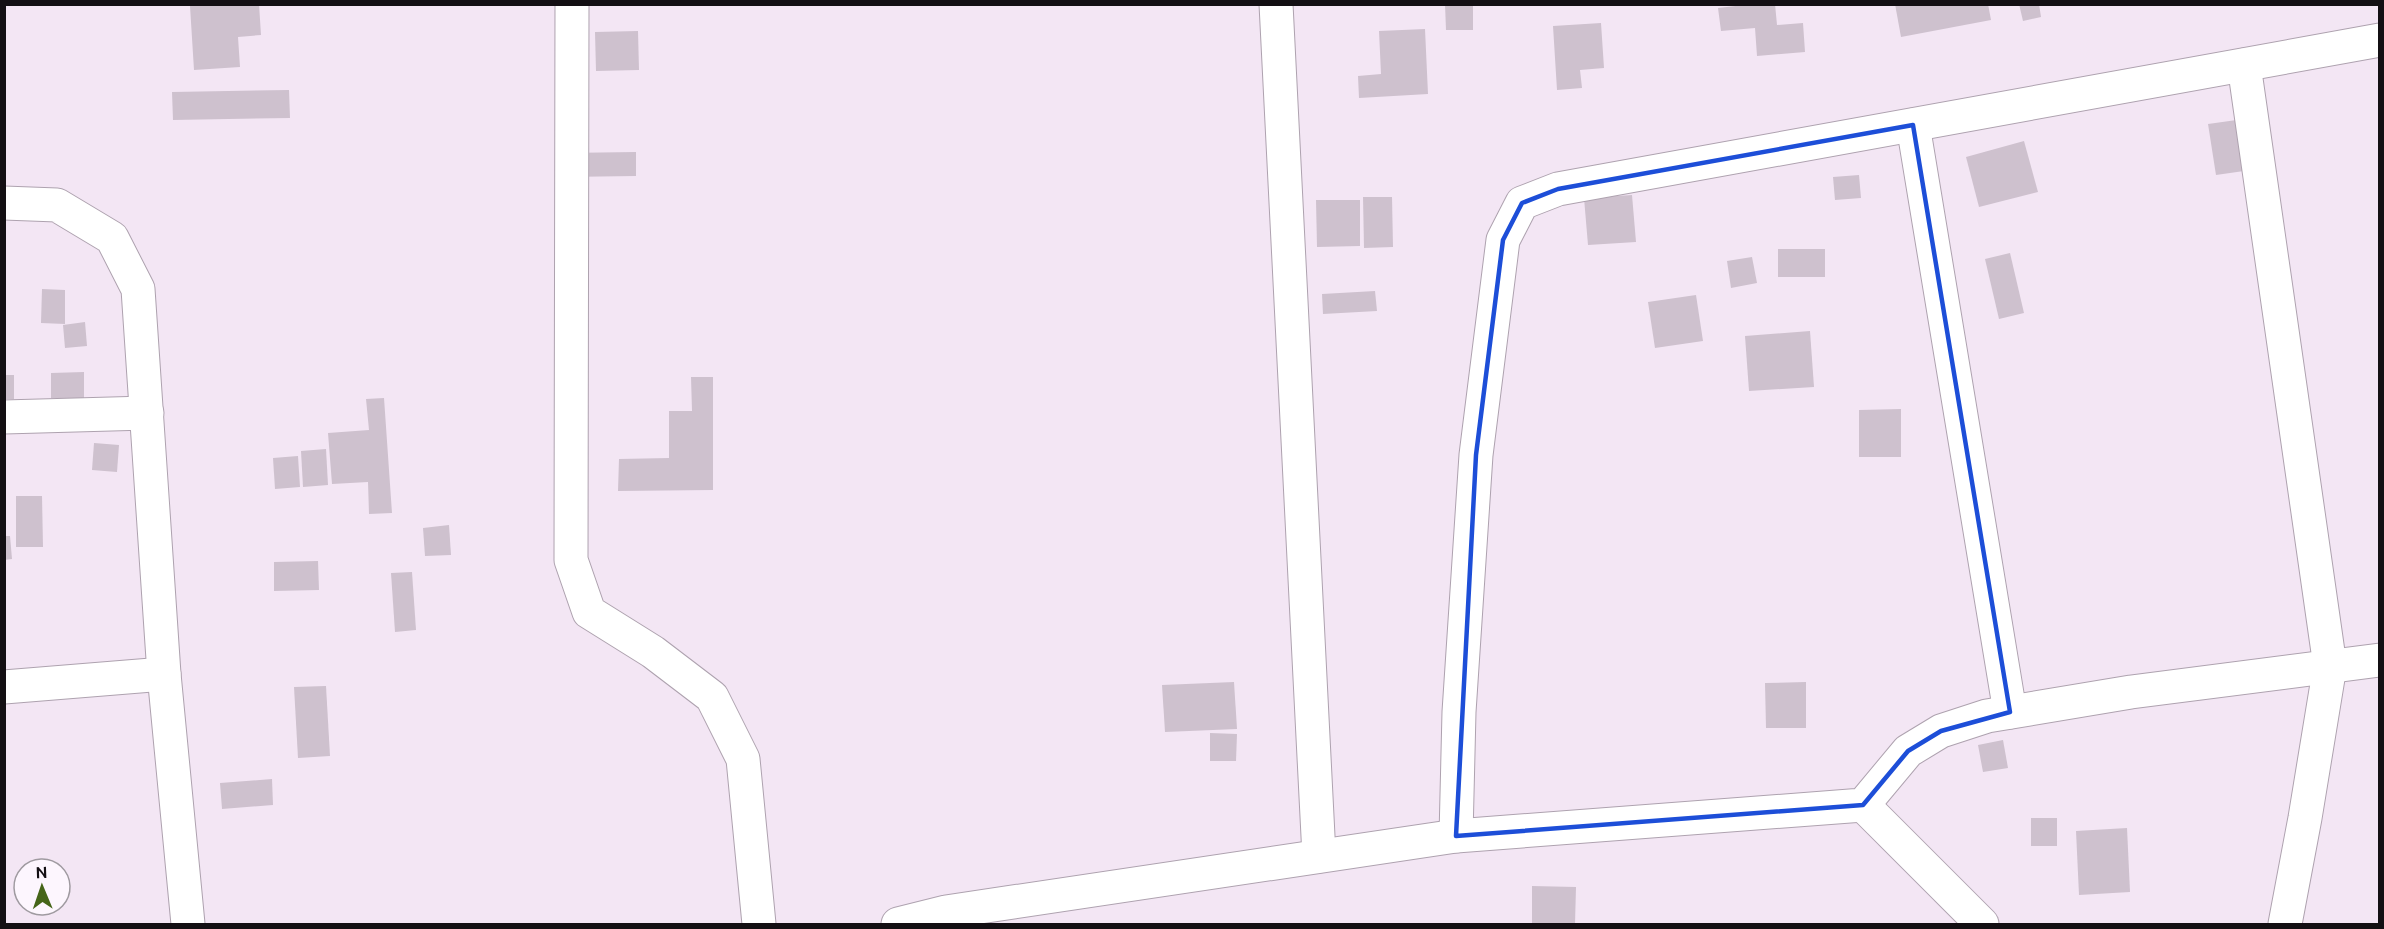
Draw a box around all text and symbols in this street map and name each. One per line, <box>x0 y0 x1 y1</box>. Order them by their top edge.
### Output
north arrow <box>12 857 72 917</box>
text: N <box>35 863 48 881</box>

